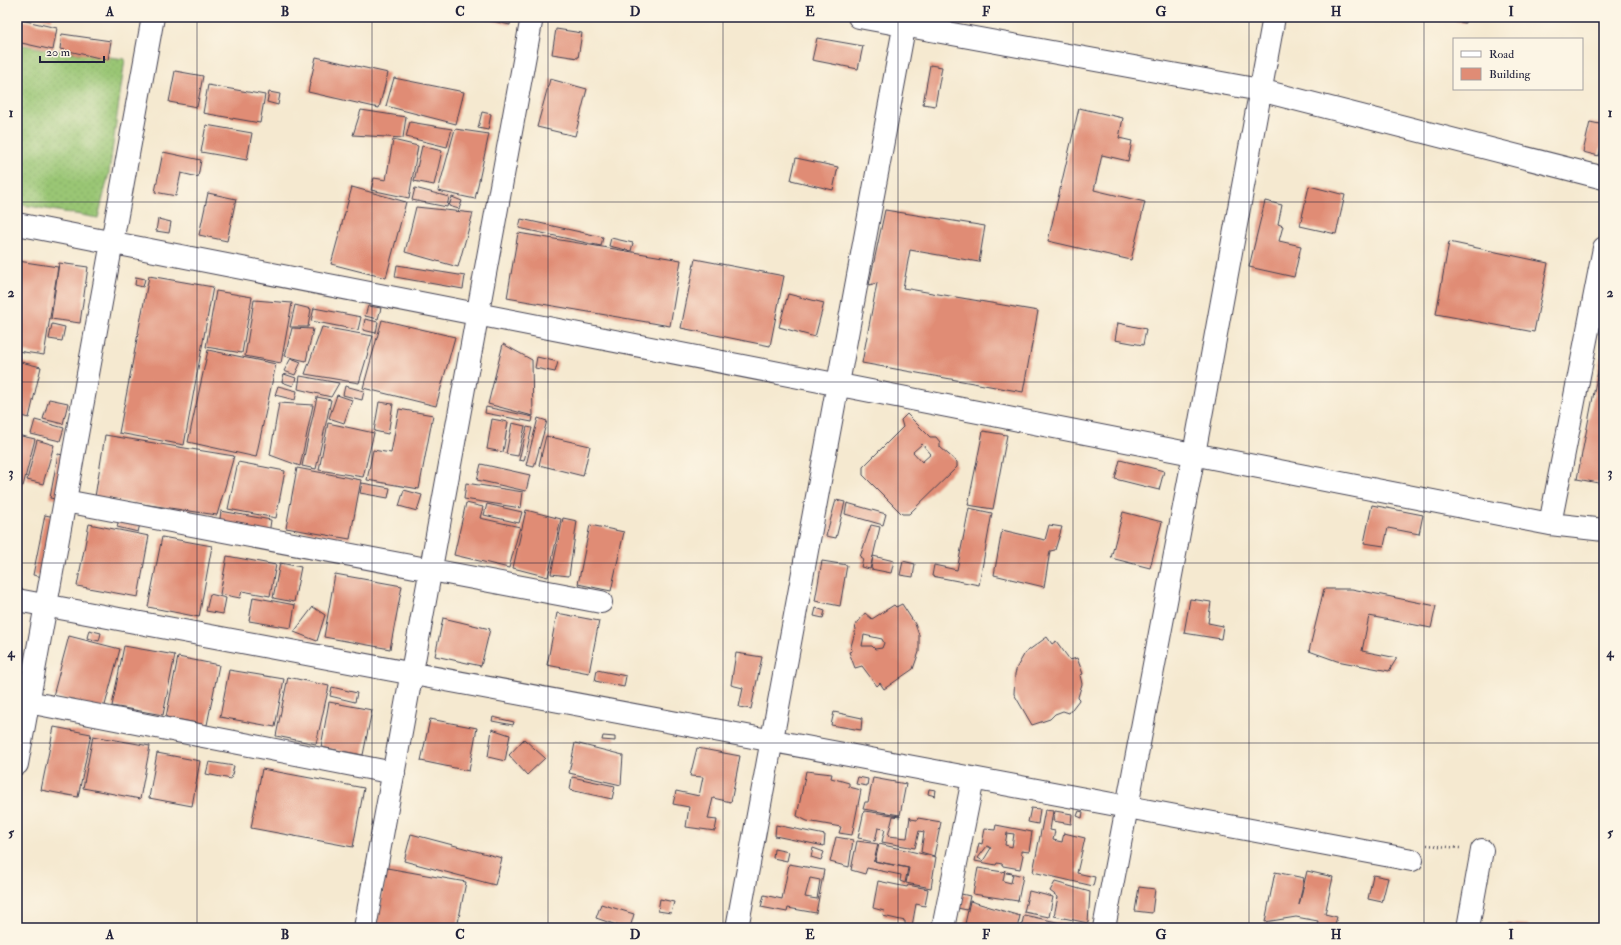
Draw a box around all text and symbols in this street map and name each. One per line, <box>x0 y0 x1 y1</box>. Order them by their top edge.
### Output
text: A <box>105 4 115 20</box>
text: B <box>281 4 289 20</box>
text: C <box>455 4 465 20</box>
text: D <box>630 4 641 20</box>
text: E <box>805 4 815 20</box>
text: F <box>982 4 991 20</box>
text: G <box>1156 4 1167 20</box>
text: H <box>1331 4 1342 20</box>
text: I <box>1508 4 1514 20</box>
scale bar <box>40 38 104 64</box>
legend <box>1453 38 1583 90</box>
text: 20 m <box>46 45 71 60</box>
text: Road <box>1489 47 1514 62</box>
text: Building <box>1489 67 1532 82</box>
text: 1 <box>9 105 14 121</box>
text: 1 <box>1608 105 1613 121</box>
text: 2 <box>8 285 15 301</box>
text: 2 <box>1607 285 1614 301</box>
text: 3 <box>9 465 14 481</box>
text: 3 <box>1608 465 1613 481</box>
text: 4 <box>6 645 15 661</box>
text: 4 <box>1605 645 1614 661</box>
text: 5 <box>8 825 14 841</box>
text: 5 <box>1607 825 1613 841</box>
text: A <box>105 927 115 943</box>
text: B <box>281 927 289 943</box>
text: C <box>455 927 465 943</box>
text: D <box>630 927 641 943</box>
text: E <box>805 927 815 943</box>
text: F <box>982 927 991 943</box>
text: G <box>1156 927 1167 943</box>
text: H <box>1331 927 1342 943</box>
text: I <box>1508 927 1514 943</box>

